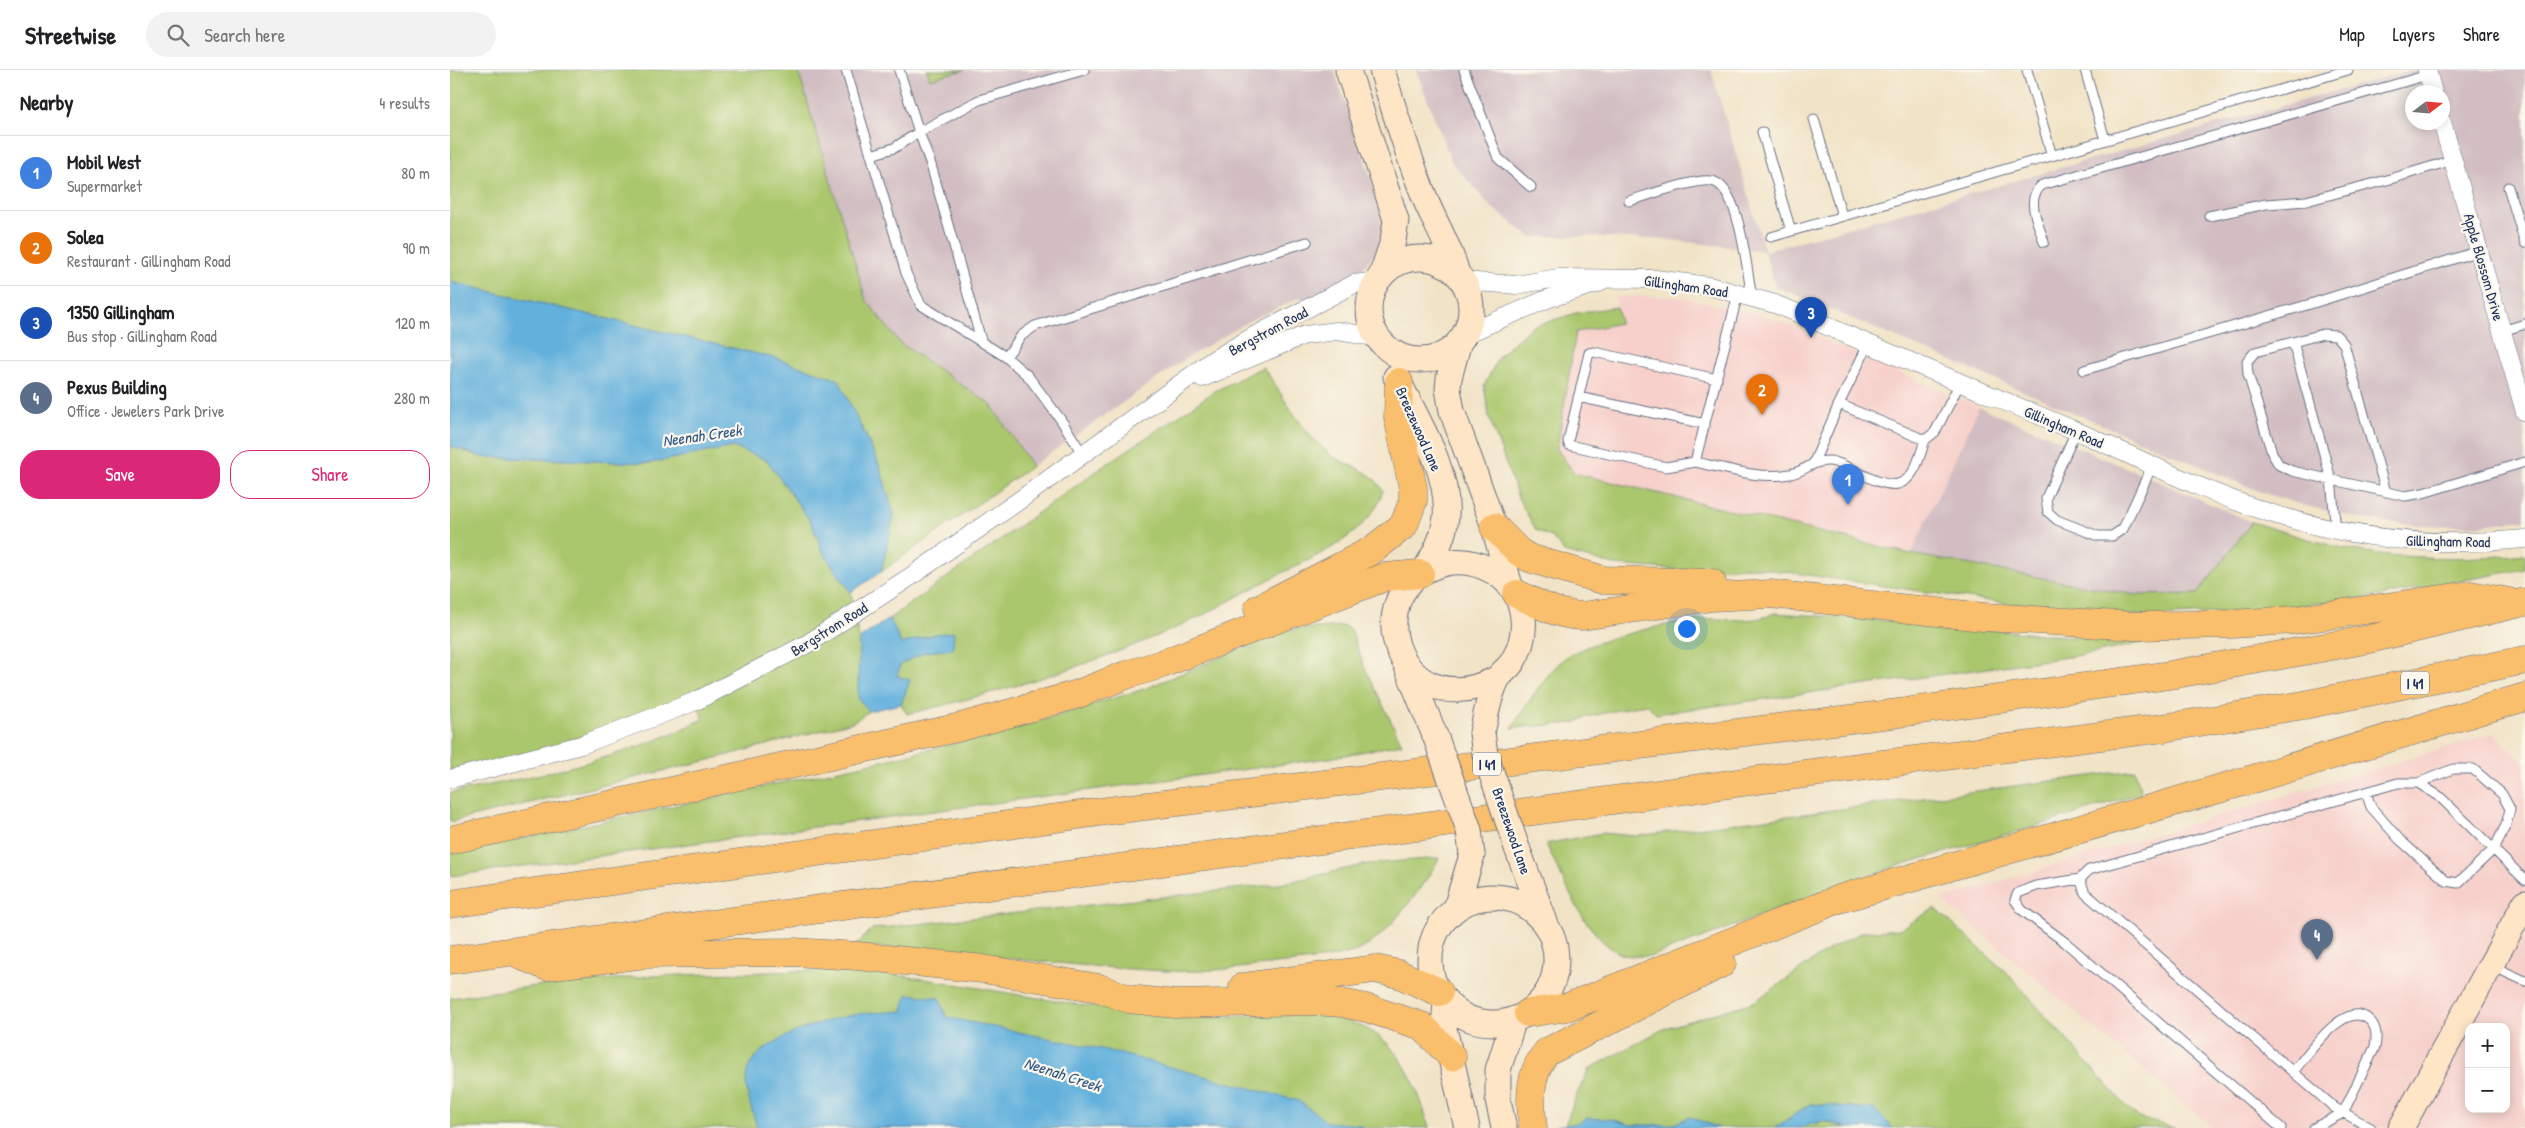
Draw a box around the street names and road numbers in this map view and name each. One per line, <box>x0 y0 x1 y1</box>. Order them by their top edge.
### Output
street label: Apple Blossom Drive <box>2459 211 2509 323</box>
street label: Gillingham Road <box>1643 270 1729 302</box>
street label: Bergstrom Road <box>1225 301 1311 361</box>
street label: Breezewood Lane <box>1391 383 1447 475</box>
street label: Gillingham Road <box>2021 401 2107 453</box>
street label: Gillingham Road <box>2406 530 2490 552</box>
street label: Bergstrom Road <box>787 597 872 661</box>
road number: I 41 <box>2401 672 2429 694</box>
road number: I 41 <box>1473 752 1501 776</box>
street label: Breezewood Lane <box>1487 785 1537 877</box>

